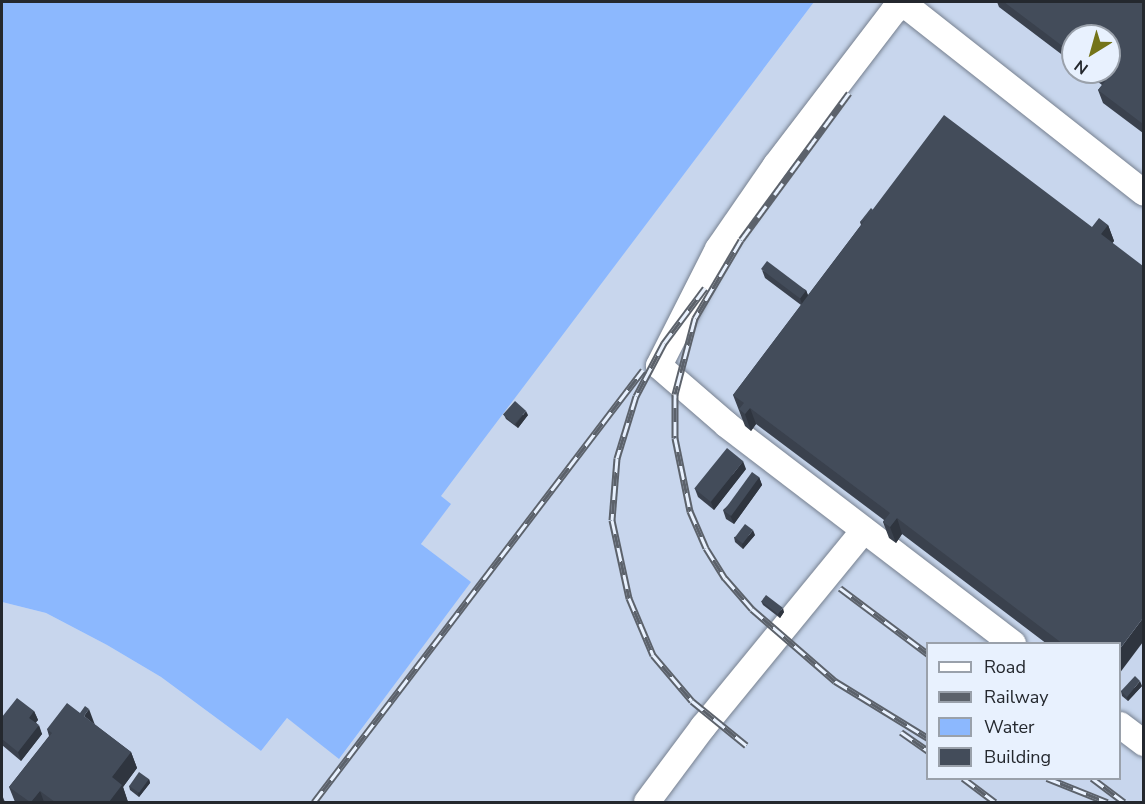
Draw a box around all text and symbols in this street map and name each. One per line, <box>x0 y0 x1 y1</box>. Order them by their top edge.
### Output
north arrow <box>1061 24 1121 84</box>
text: N <box>1070 54 1093 79</box>
legend <box>926 642 1121 780</box>
text: Road <box>984 655 1026 679</box>
text: Railway <box>984 685 1049 709</box>
text: Water <box>984 715 1035 739</box>
text: Building <box>984 745 1051 769</box>

